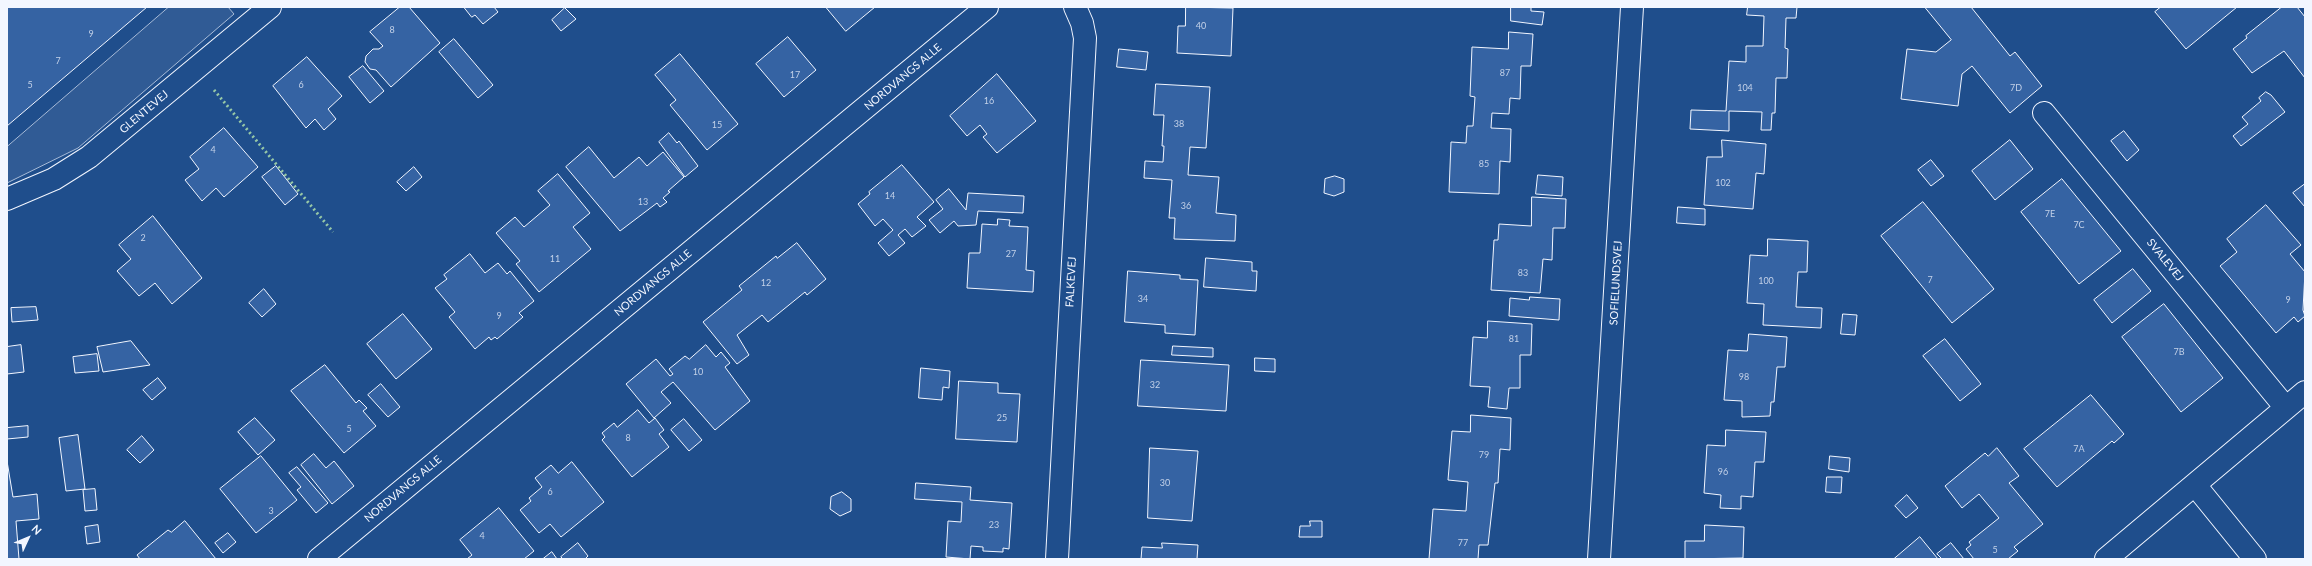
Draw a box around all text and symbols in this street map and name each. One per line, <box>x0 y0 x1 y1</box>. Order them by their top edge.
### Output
house number: 40 <box>1196 21 1206 31</box>
house number: 8 <box>389 25 395 35</box>
house number: 9 <box>88 29 94 39</box>
street label: NORDVANGS ALLE <box>862 41 944 113</box>
house number: 7 <box>55 56 61 66</box>
house number: 87 <box>1500 68 1510 78</box>
house number: 17 <box>790 70 800 80</box>
house number: 5 <box>27 80 33 90</box>
house number: 6 <box>298 80 304 90</box>
house number: 104 <box>1737 83 1753 93</box>
house number: 7D <box>2010 83 2022 93</box>
street label: GLENTEVEJ <box>117 88 171 136</box>
house number: 16 <box>984 96 994 106</box>
house number: 38 <box>1174 119 1184 129</box>
house number: 15 <box>712 120 722 130</box>
house number: 4 <box>210 145 216 155</box>
house number: 85 <box>1479 159 1489 169</box>
house number: 102 <box>1715 178 1731 188</box>
house number: 14 <box>885 191 895 201</box>
house number: 13 <box>638 197 648 207</box>
house number: 36 <box>1181 201 1191 211</box>
house number: 7E <box>2045 209 2055 219</box>
house number: 7C <box>2073 220 2085 230</box>
house number: 2 <box>140 233 146 243</box>
street label: SVALEVEJ <box>2144 236 2186 284</box>
street label: SOFIELUNDSVEJ <box>1607 240 1625 326</box>
street label: NORDVANGS ALLE <box>612 247 694 319</box>
house number: 27 <box>1006 249 1016 259</box>
house number: 11 <box>550 254 560 264</box>
street label: FALKEVEJ <box>1063 256 1079 308</box>
house number: 83 <box>1518 268 1528 278</box>
house number: 7 <box>1927 275 1933 285</box>
house number: 100 <box>1758 276 1774 286</box>
house number: 12 <box>761 278 771 288</box>
house number: 34 <box>1138 294 1148 304</box>
house number: 9 <box>2285 295 2291 305</box>
house number: 9 <box>496 311 502 321</box>
house number: 81 <box>1509 334 1519 344</box>
house number: 7B <box>2173 347 2185 357</box>
house number: 10 <box>693 367 703 377</box>
house number: 98 <box>1739 372 1749 382</box>
house number: 32 <box>1150 380 1160 390</box>
house number: 25 <box>997 413 1007 423</box>
house number: 5 <box>346 424 352 434</box>
house number: 8 <box>625 433 631 443</box>
house number: 7A <box>2073 444 2085 454</box>
house number: 79 <box>1479 450 1489 460</box>
street label: NORDVANGS ALLE <box>362 453 444 525</box>
house number: 96 <box>1718 467 1728 477</box>
house number: 30 <box>1160 478 1170 488</box>
house number: 6 <box>547 487 553 497</box>
house number: 3 <box>268 506 274 516</box>
north arrow <box>8 518 48 558</box>
house number: 23 <box>989 520 999 530</box>
text: N <box>29 522 45 537</box>
house number: 4 <box>479 531 485 541</box>
house number: 77 <box>1458 538 1468 548</box>
house number: 5 <box>1992 545 1998 555</box>

